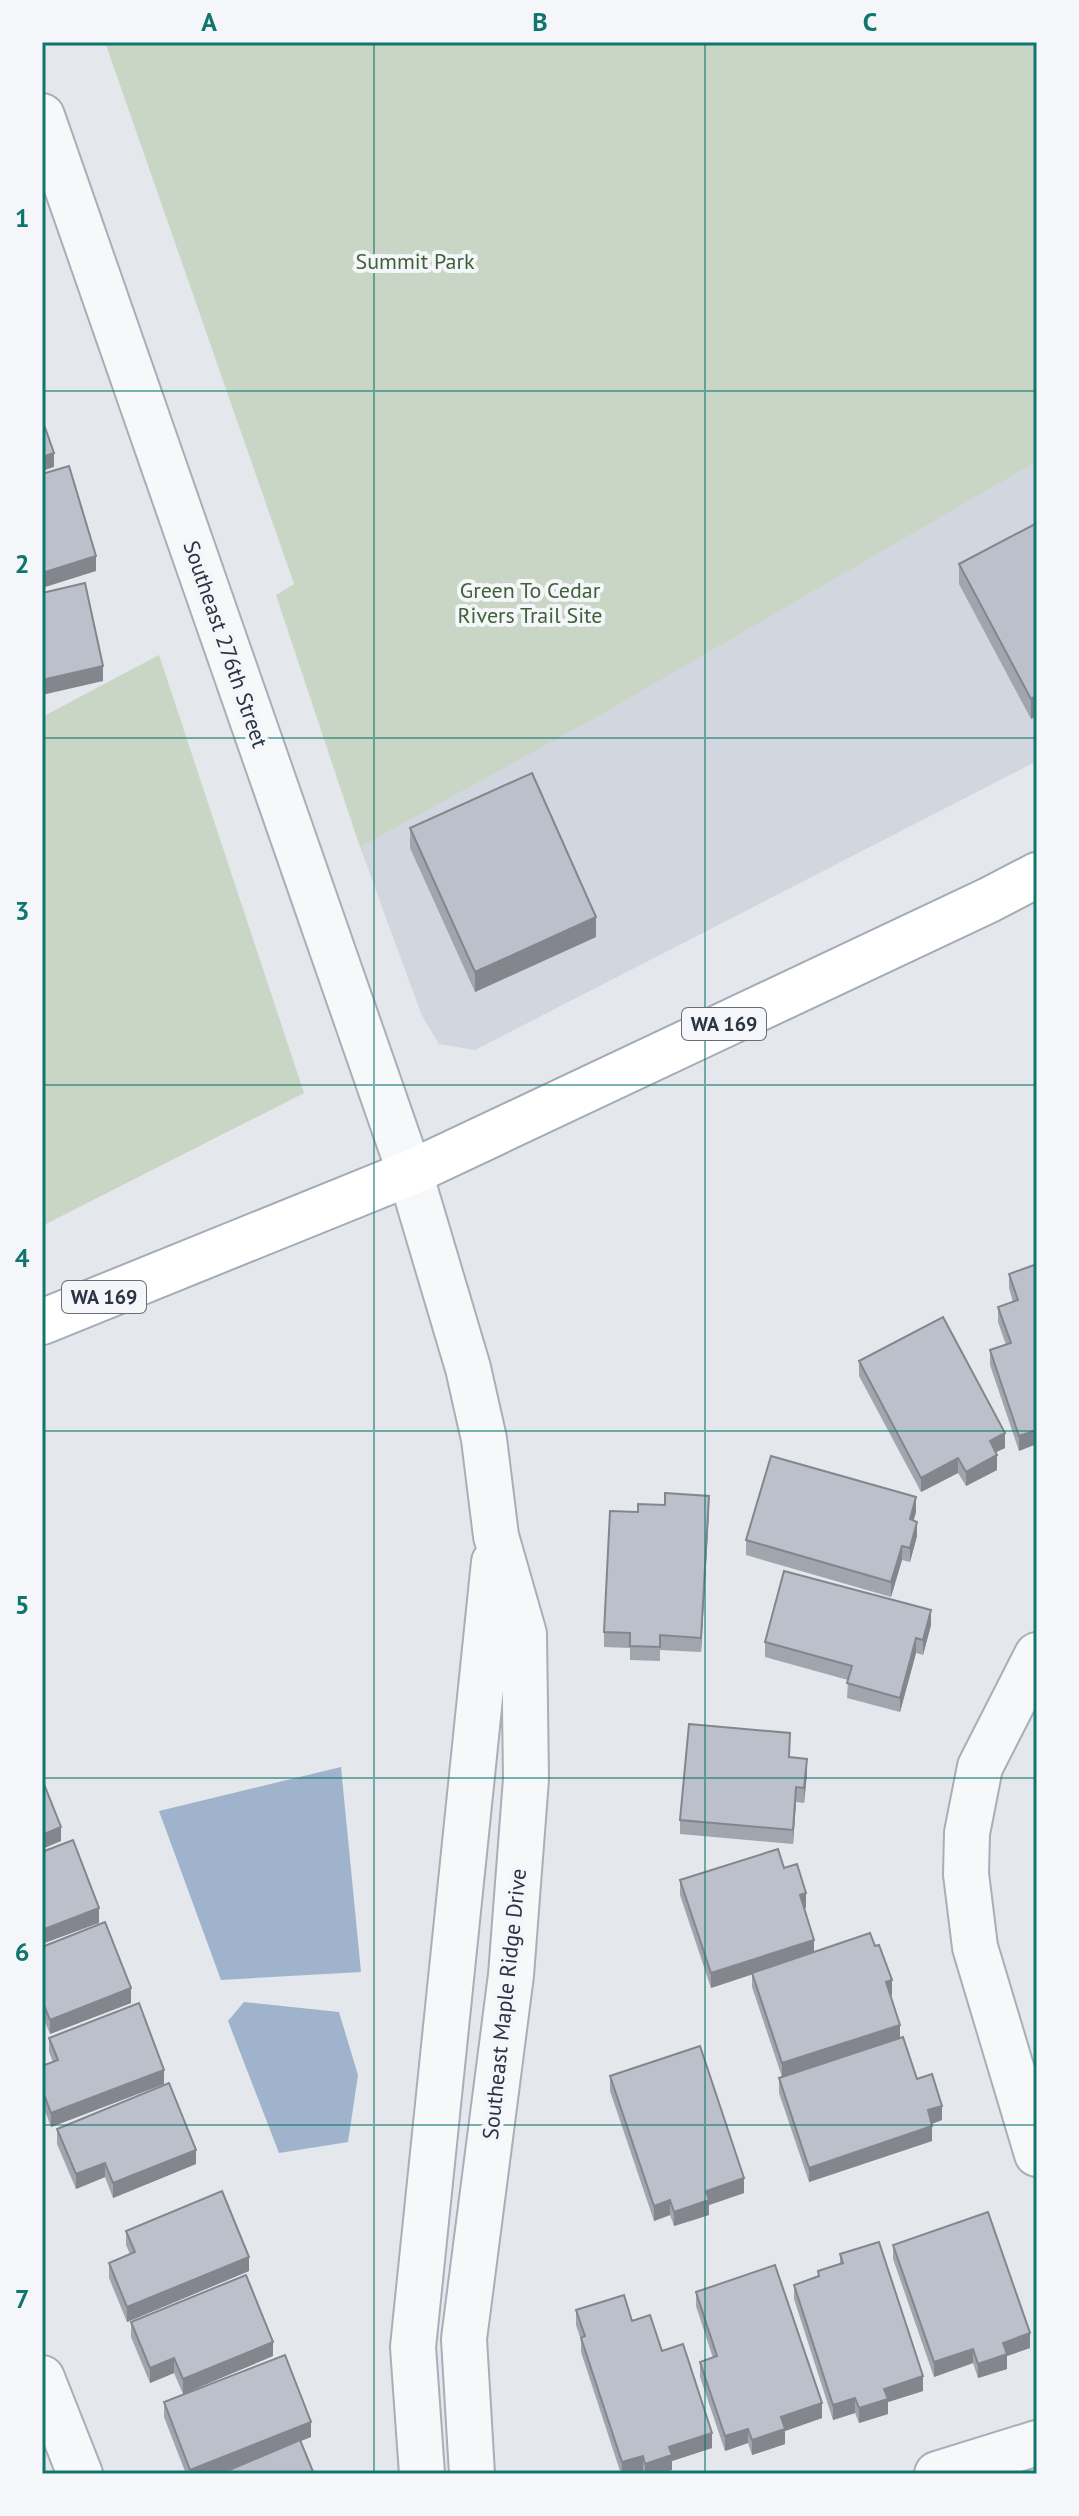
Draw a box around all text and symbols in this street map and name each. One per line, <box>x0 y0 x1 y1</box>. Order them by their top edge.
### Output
text: A <box>201 5 217 38</box>
text: B <box>532 5 548 38</box>
text: C <box>863 5 877 38</box>
text: 1 <box>15 201 29 234</box>
park label: Summit Park <box>356 247 475 275</box>
street label: Southeast 276th Street <box>177 537 275 752</box>
text: 2 <box>15 547 29 580</box>
park label: Green To Cedar Rivers Trail Site <box>458 576 602 629</box>
text: 3 <box>15 894 29 927</box>
road number: WA 169 <box>682 1008 766 1040</box>
text: 4 <box>15 1241 30 1274</box>
road number: WA 169 <box>62 1281 146 1313</box>
text: 5 <box>15 1588 29 1621</box>
street label: Southeast Maple Ridge Drive <box>476 1867 532 2141</box>
text: 6 <box>15 1935 29 1968</box>
text: 7 <box>15 2282 29 2315</box>

